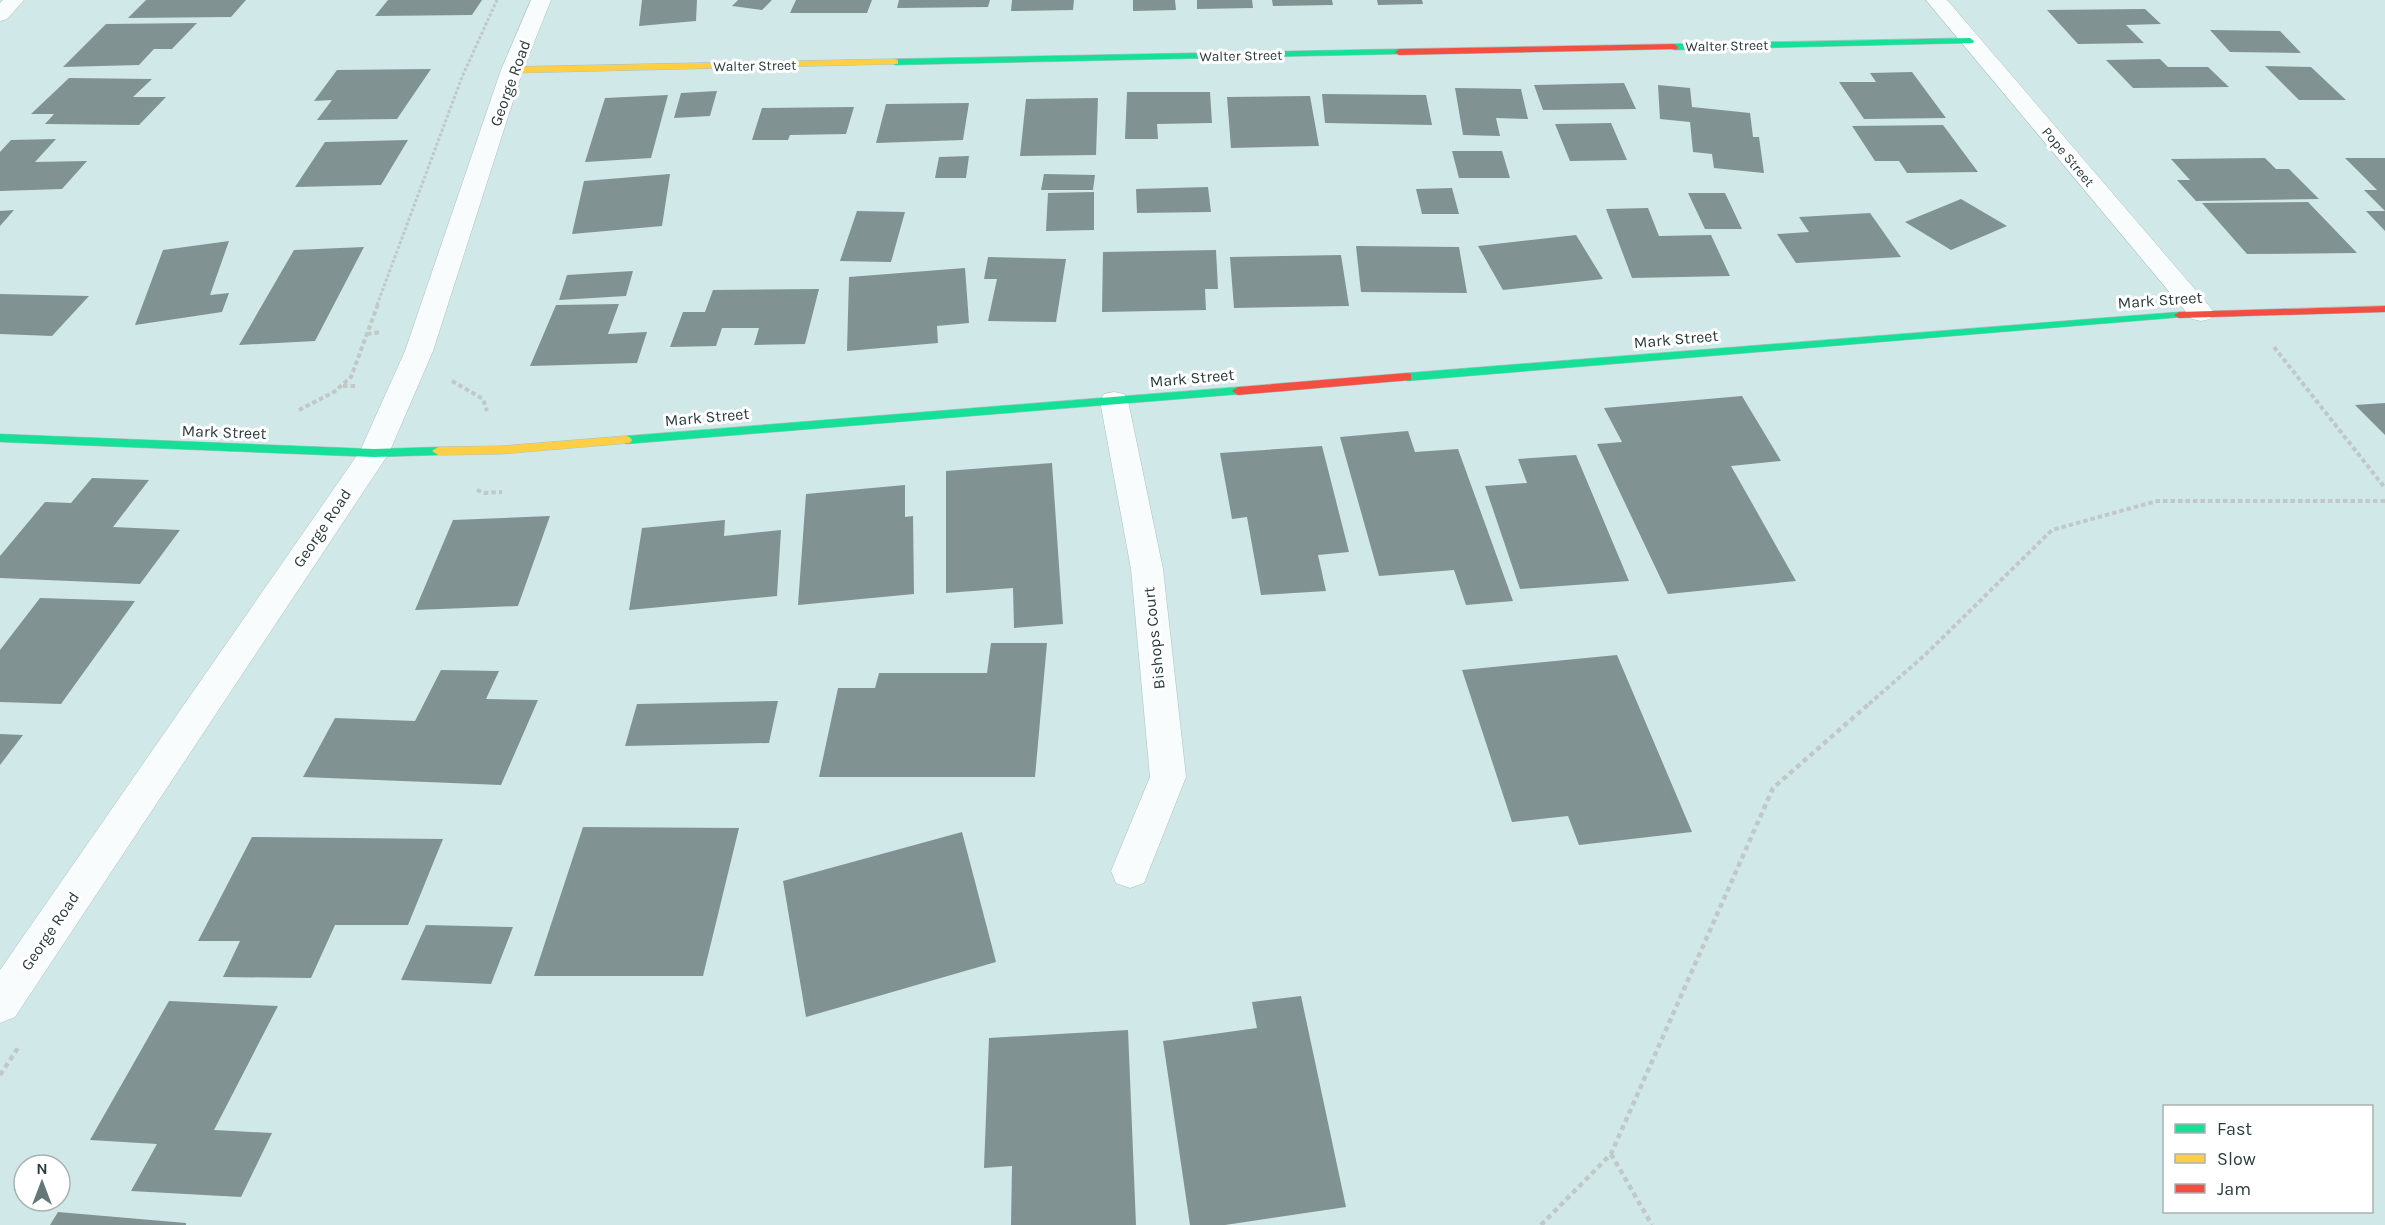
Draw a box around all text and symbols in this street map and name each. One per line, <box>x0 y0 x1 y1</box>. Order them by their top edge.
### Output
street label: George Road <box>486 37 534 129</box>
street label: Walter Street <box>1685 37 1769 55</box>
street label: Walter Street <box>1199 47 1283 65</box>
street label: Walter Street <box>713 57 797 75</box>
street label: Pope Street <box>2038 124 2098 190</box>
street label: Mark Street <box>2117 288 2203 312</box>
street label: Mark Street <box>1633 326 1719 352</box>
street label: Mark Street <box>1149 365 1235 391</box>
street label: Mark Street <box>664 404 750 430</box>
street label: Mark Street <box>181 421 267 443</box>
street label: George Road <box>289 485 355 571</box>
street label: Bishops Court <box>1139 586 1169 690</box>
street label: George Road <box>17 888 83 974</box>
legend <box>2163 1105 2373 1213</box>
text: Fast <box>2217 1118 2252 1140</box>
text: Slow <box>2217 1148 2256 1170</box>
north arrow <box>12 1153 72 1213</box>
text: N <box>36 1159 48 1178</box>
text: Jam <box>2217 1178 2251 1200</box>

